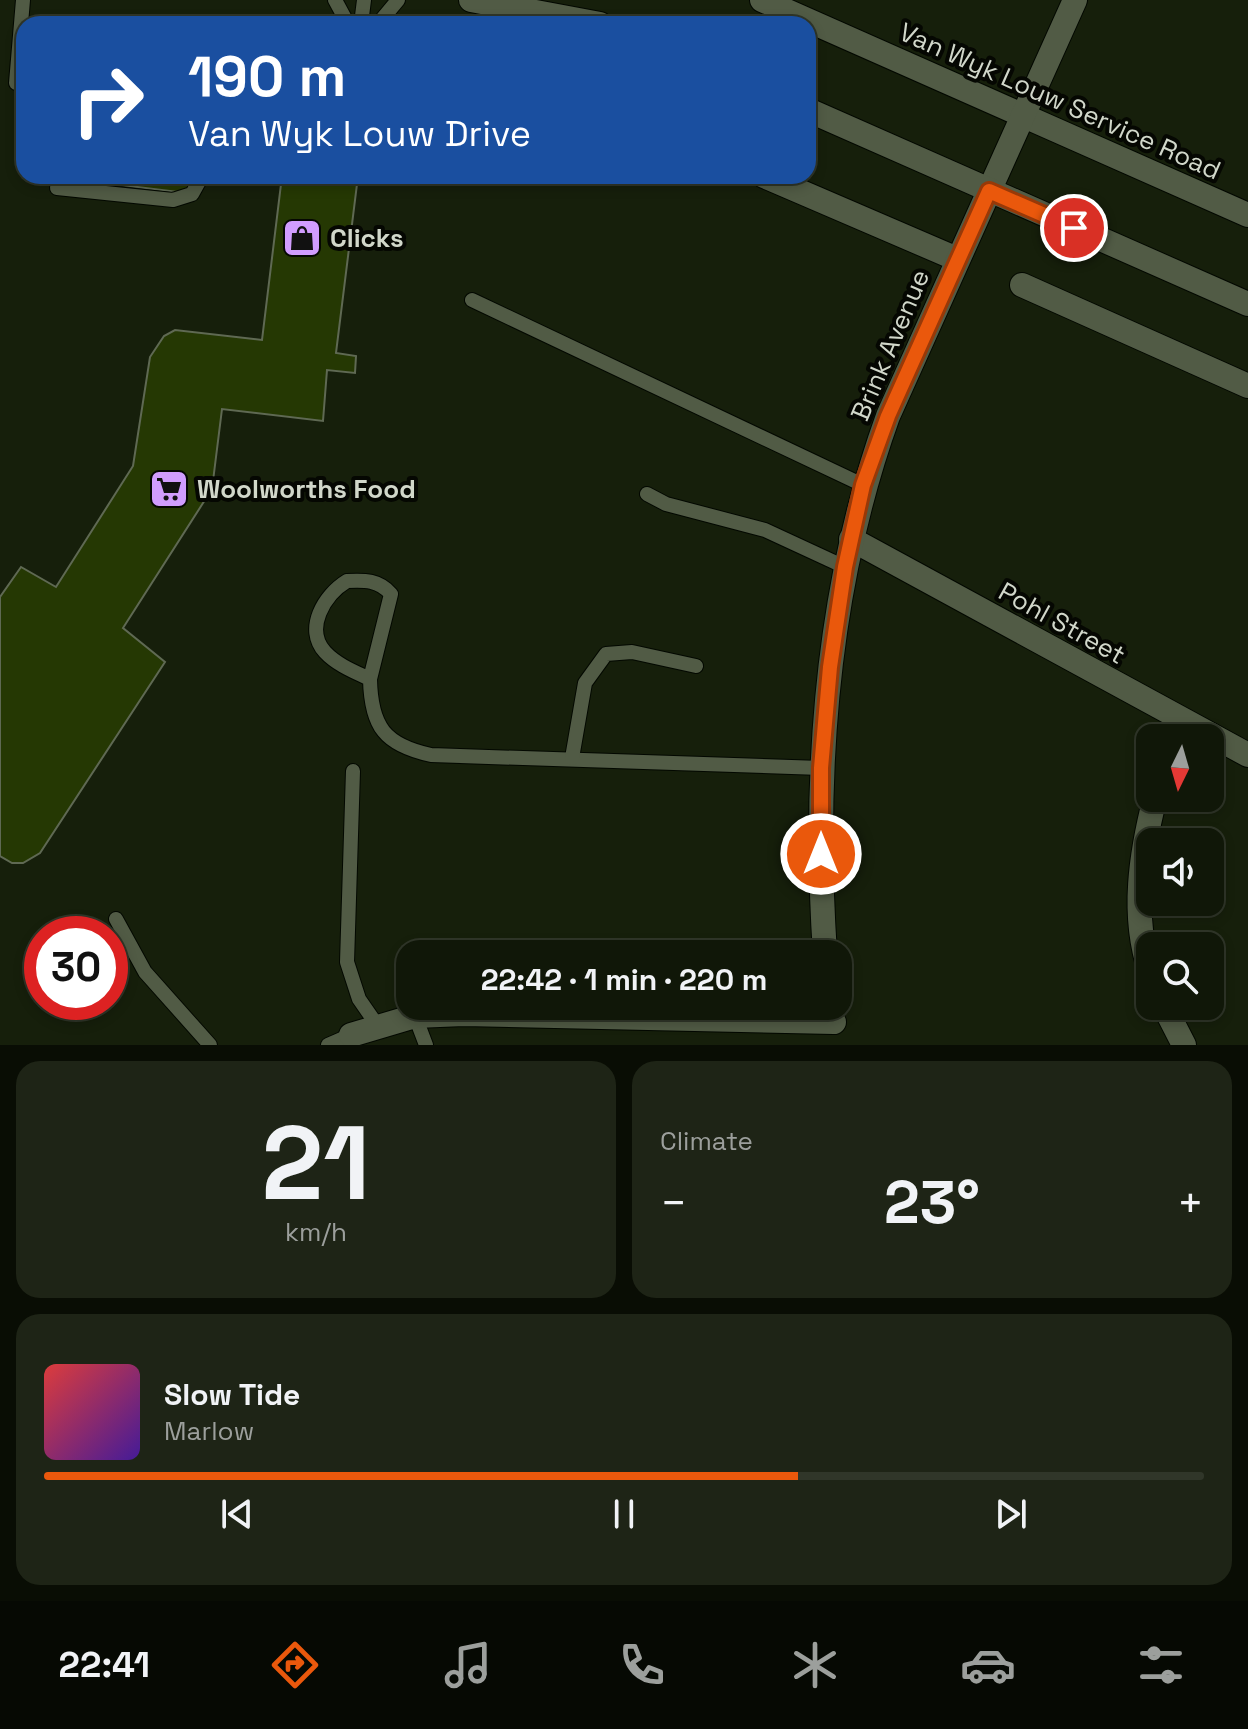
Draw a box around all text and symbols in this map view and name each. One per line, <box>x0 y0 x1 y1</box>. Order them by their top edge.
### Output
street label: Van Wyk Louw Service Road <box>894 15 1226 187</box>
text: 190 m <box>188 41 346 112</box>
icon: right <box>56 48 160 152</box>
text: Van Wyk Louw Drive <box>188 111 531 157</box>
pin <box>1040 194 1108 262</box>
icon: arrive <box>1052 206 1096 250</box>
shop icon: Clicks <box>281 217 323 259</box>
place label: Clicks <box>330 221 404 255</box>
street label: Brink Avenue <box>843 264 937 426</box>
supermarket icon: Woolworths Food <box>148 468 190 510</box>
place label: Woolworths Food <box>197 472 416 506</box>
street label: Pohl Street <box>993 574 1131 672</box>
north arrow <box>1136 724 1224 812</box>
map controls <box>1136 724 1224 1020</box>
position arrow <box>779 812 863 896</box>
button: sound <box>1136 828 1224 916</box>
speed limit sign: 30 <box>24 916 128 1020</box>
button: search <box>1136 932 1224 1020</box>
text: 22:42 · 1 min · 220 m <box>481 960 767 999</box>
text: 21 <box>262 1097 370 1229</box>
text: Climate <box>660 1124 753 1158</box>
text: 23° <box>884 1164 980 1241</box>
text: − <box>660 1175 687 1231</box>
text: + <box>1177 1175 1204 1231</box>
text: km/h <box>285 1215 347 1249</box>
text: Slow Tide <box>164 1375 300 1414</box>
text: Marlow <box>164 1414 254 1448</box>
icon: previous <box>215 1492 259 1536</box>
icon: pause <box>602 1492 646 1536</box>
icon: next <box>989 1492 1033 1536</box>
icon: directions <box>267 1637 323 1693</box>
icon: music <box>440 1637 496 1693</box>
icon: phone <box>614 1637 670 1693</box>
icon: climate <box>787 1637 843 1693</box>
icon: car <box>960 1637 1016 1693</box>
icon: filters <box>1133 1637 1189 1693</box>
text: 22:41 <box>59 1642 150 1688</box>

